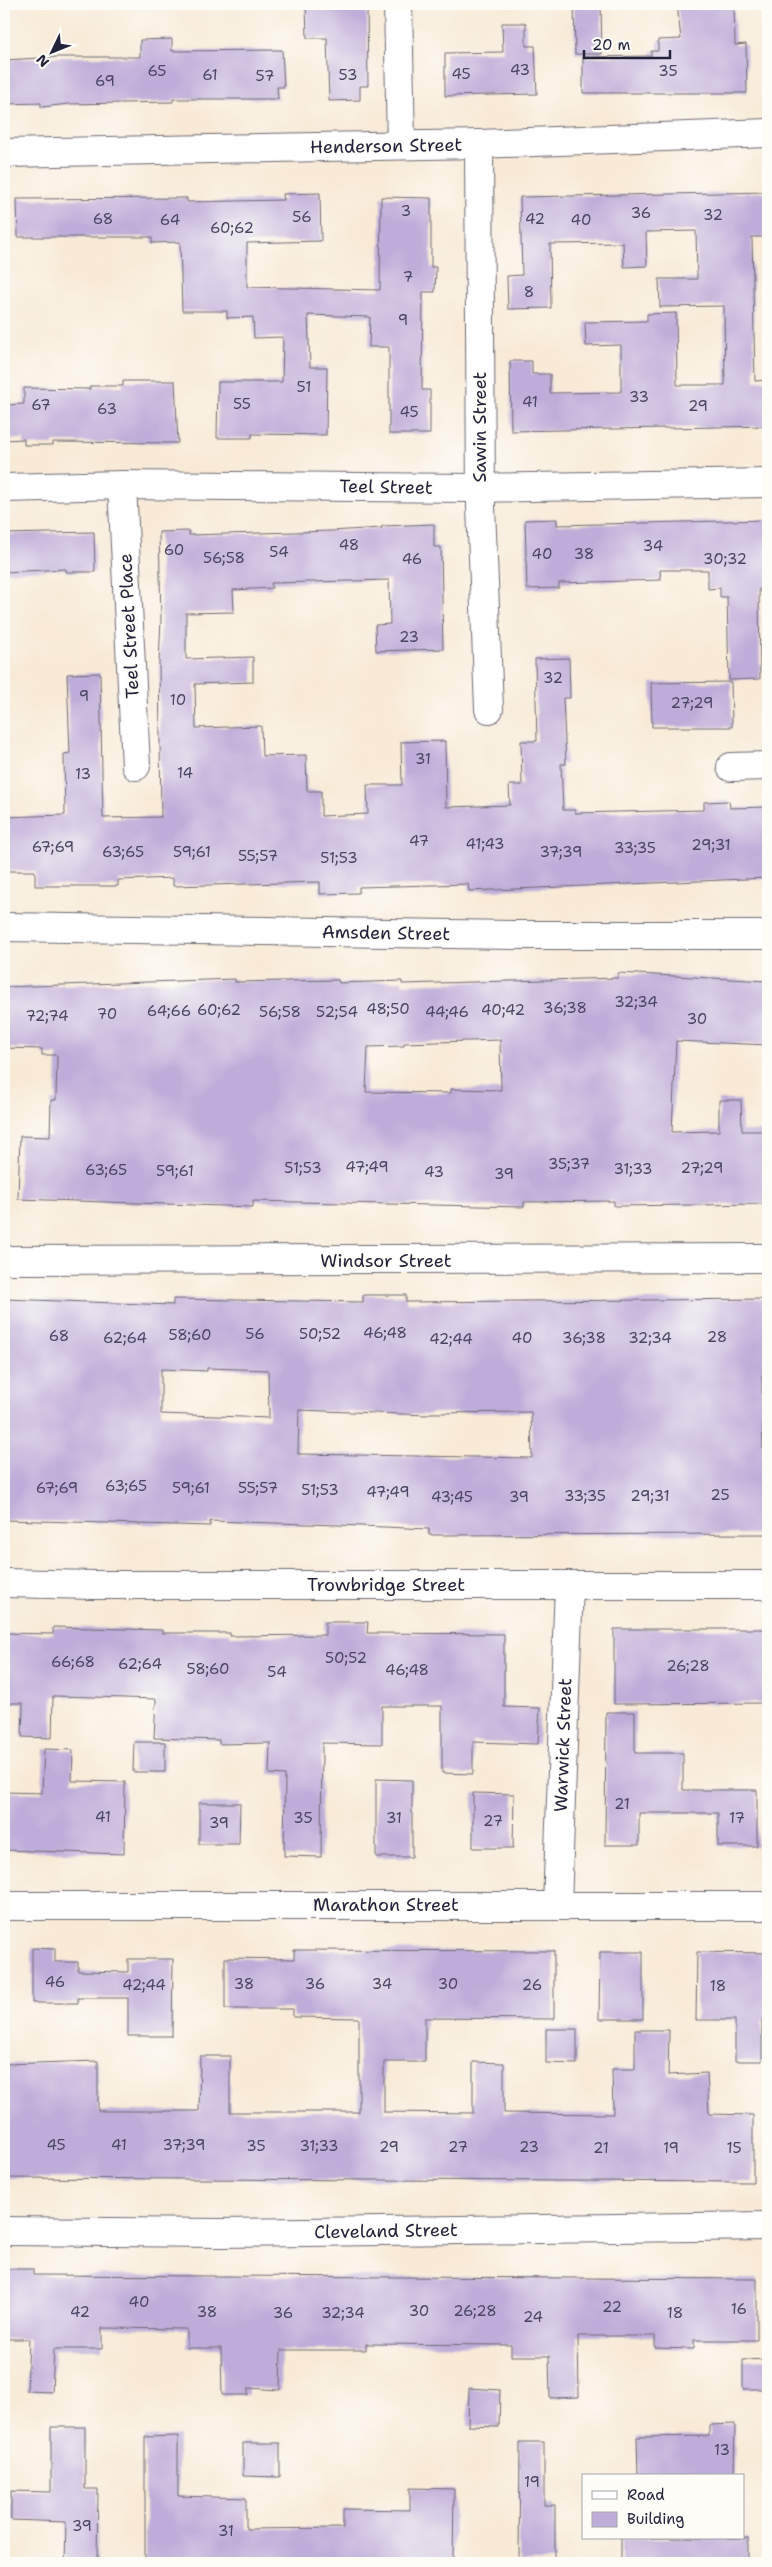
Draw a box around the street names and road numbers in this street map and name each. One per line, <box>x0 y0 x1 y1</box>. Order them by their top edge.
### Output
street label: Henderson Street <box>310 133 463 159</box>
street label: Sawin Street <box>468 371 492 482</box>
street label: Teel Street <box>339 474 433 500</box>
street label: Teel Street Place <box>113 553 145 699</box>
street label: Amsden Street <box>322 920 450 946</box>
street label: Windsor Street <box>320 1249 452 1273</box>
street label: Trowbridge Street <box>307 1573 465 1597</box>
street label: Warwick Street <box>549 1677 577 1813</box>
street label: Marathon Street <box>313 1893 459 1917</box>
street label: Cleveland Street <box>314 2218 458 2244</box>

